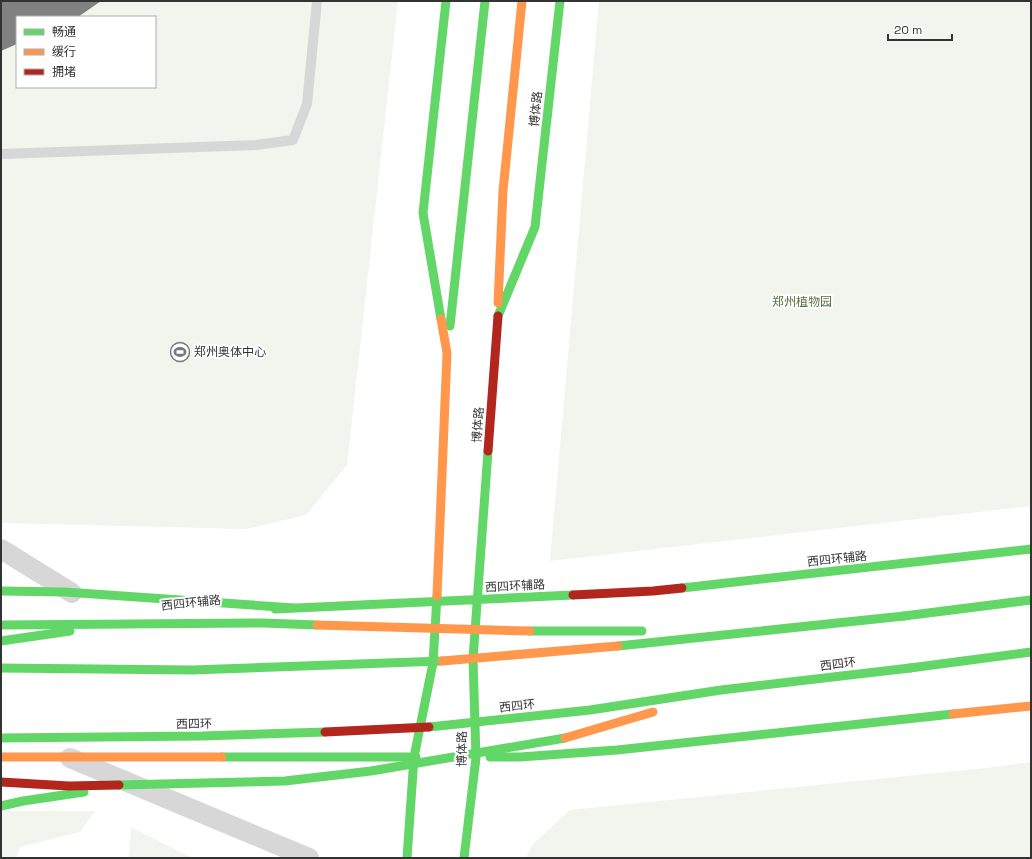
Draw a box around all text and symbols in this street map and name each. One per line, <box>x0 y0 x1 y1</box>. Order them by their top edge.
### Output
legend <box>16 16 156 88</box>
scale bar <box>888 16 952 42</box>
text: 20 m <box>894 22 922 38</box>
text: 畅通 <box>52 24 76 40</box>
text: 缓行 <box>52 44 76 60</box>
text: 拥堵 <box>52 64 76 80</box>
street label: 博体路 <box>526 90 546 128</box>
park label: 郑州植物园 <box>772 294 832 310</box>
sports icon: 郑州奥体中心 <box>169 341 191 363</box>
place label: 郑州奥体中心 <box>194 344 266 360</box>
street label: 博体路 <box>469 406 487 444</box>
street label: 西四环辅路 <box>806 548 868 570</box>
street label: 西四环辅路 <box>485 576 545 596</box>
street label: 西四环辅路 <box>160 592 222 614</box>
street label: 西四环 <box>819 654 857 674</box>
street label: 西四环 <box>498 696 536 716</box>
street label: 西四环 <box>176 716 212 732</box>
street label: 博体路 <box>454 731 470 767</box>

